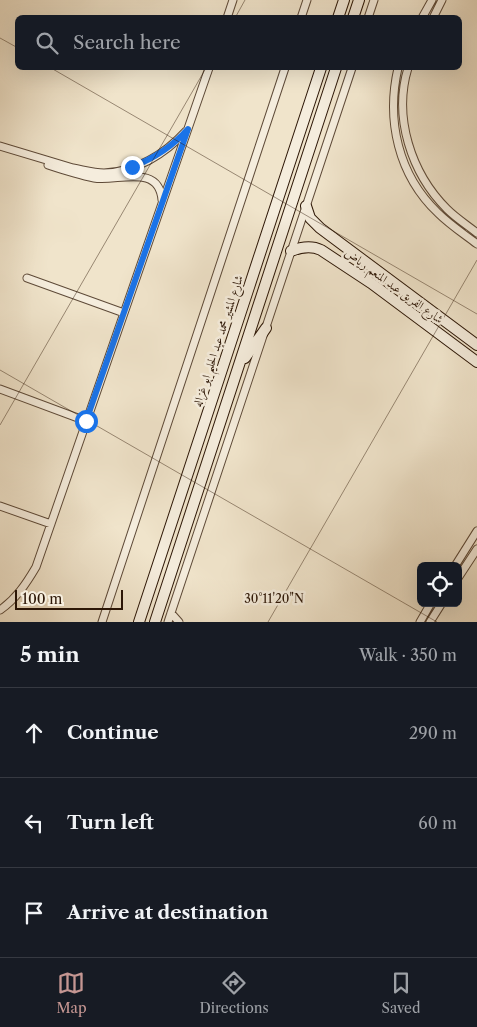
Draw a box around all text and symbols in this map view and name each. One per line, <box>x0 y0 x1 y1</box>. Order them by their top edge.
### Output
search box <box>15 15 462 70</box>
icon: search <box>33 29 61 57</box>
text: Search here <box>73 31 181 54</box>
route end <box>121 156 144 179</box>
street label: شارع الفريق عبد المنعم رياض <box>340 245 447 330</box>
street label: شارع المشير محمد عبد الحليم ابو غزاله <box>189 273 251 410</box>
route start <box>75 410 98 433</box>
map controls <box>417 562 462 607</box>
button: locate <box>417 562 462 607</box>
scale bar <box>15 587 122 610</box>
text: 100 m <box>22 590 62 608</box>
text: 30°11'20"N <box>244 591 304 606</box>
text: 5 min <box>20 642 80 667</box>
text: Walk · 350 m <box>359 645 457 665</box>
icon: ahead <box>20 719 48 747</box>
text: Continue <box>67 721 159 744</box>
text: 290 m <box>409 723 457 743</box>
icon: left <box>20 809 48 837</box>
text: Turn left <box>67 811 154 834</box>
text: 60 m <box>418 813 457 833</box>
icon: arrive <box>20 899 48 927</box>
text: Arrive at destination <box>67 901 268 924</box>
tab: Map <box>56 969 87 1017</box>
tab: Directions <box>199 969 269 1017</box>
tab: Saved <box>382 969 420 1017</box>

